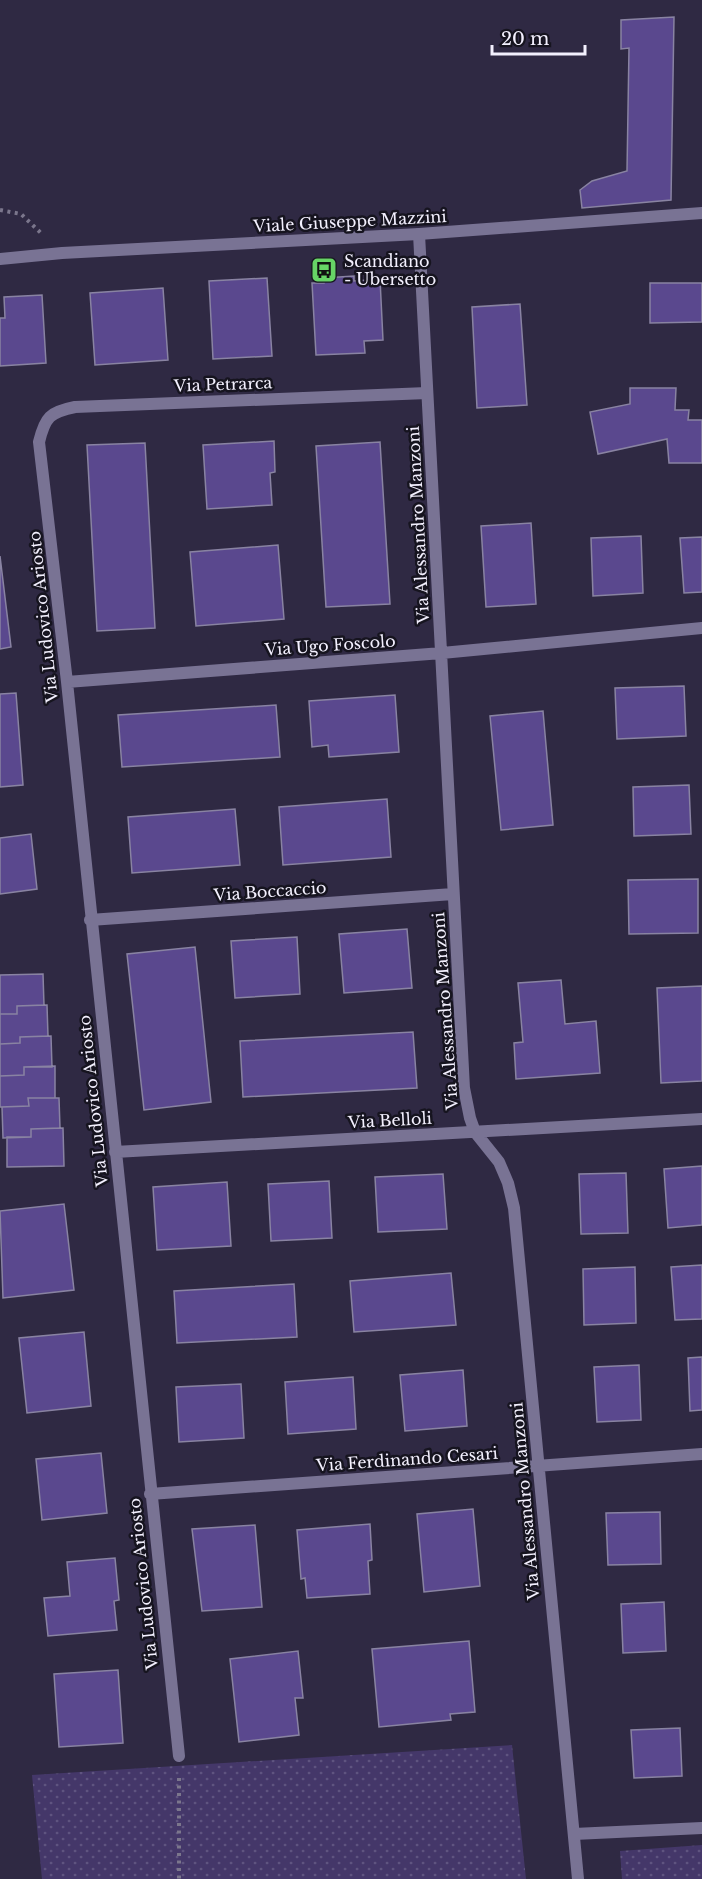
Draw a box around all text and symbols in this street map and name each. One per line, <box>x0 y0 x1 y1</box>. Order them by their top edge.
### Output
scale bar <box>492 18 585 56</box>
text: 20 m <box>501 28 549 50</box>
street label: Viale Giuseppe Mazzini <box>252 206 448 236</box>
place label: Scandiano - Ubersetto <box>344 251 436 289</box>
bus stop icon: Scandiano - Ubersetto <box>309 255 339 285</box>
street label: Via Petrarca <box>173 372 273 396</box>
street label: Via Alessandro Manzoni <box>403 425 433 625</box>
street label: Via Ludovico Ariosto <box>24 530 62 705</box>
street label: Via Ugo Foscolo <box>263 630 396 660</box>
street label: Via Boccaccio <box>212 877 327 905</box>
street label: Via Alessandro Manzoni <box>428 911 462 1112</box>
street label: Via Ludovico Ariosto <box>74 1014 112 1189</box>
street label: Via Belloli <box>346 1108 433 1132</box>
street label: Via Alessandro Manzoni <box>506 1401 544 1602</box>
street label: Via Ferdinando Cesari <box>314 1443 499 1475</box>
street label: Via Ludovico Ariosto <box>124 1497 162 1672</box>

